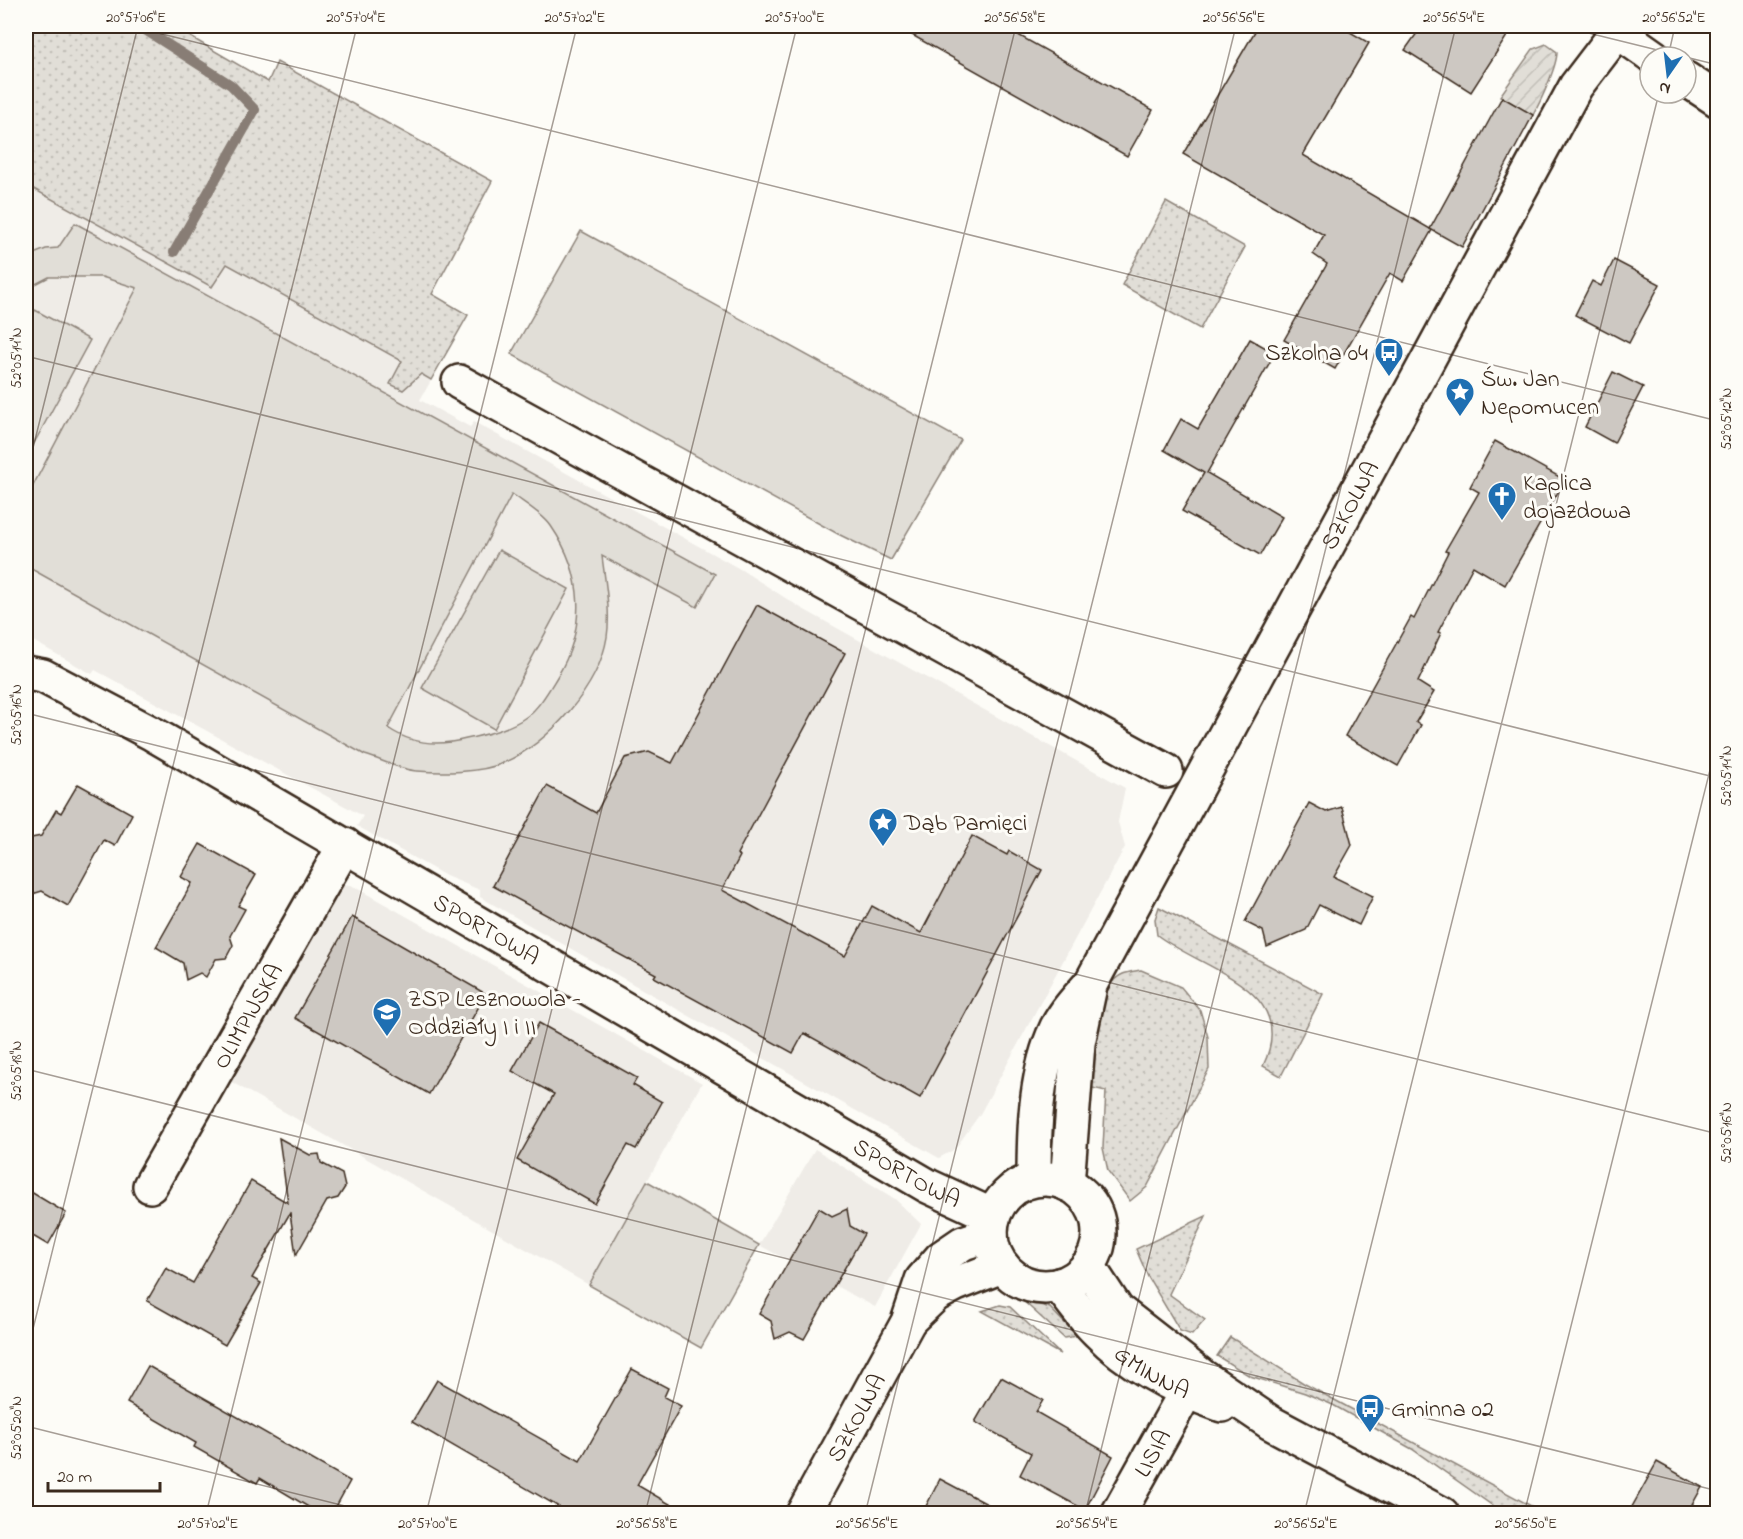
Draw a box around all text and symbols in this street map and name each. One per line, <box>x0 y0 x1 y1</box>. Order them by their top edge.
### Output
text: 20°57'06"E <box>106 7 166 29</box>
text: 20°57'04"E <box>326 7 386 29</box>
text: 20°57'02"E <box>545 7 605 29</box>
text: 20°57'00"E <box>765 7 825 29</box>
text: 20°56'58"E <box>984 7 1046 29</box>
text: 20°56'56"E <box>1203 7 1265 29</box>
text: 20°56'54"E <box>1423 7 1485 29</box>
text: 20°56'52"E <box>1642 7 1706 29</box>
north arrow <box>1638 45 1698 105</box>
text: N <box>1657 75 1673 101</box>
text: 52°05'14"N <box>6 327 28 389</box>
bus stop icon: Szkolna 04 <box>1373 336 1405 378</box>
place label: Szkolna 04 <box>1265 337 1368 372</box>
place label: Św. Jan Nepomucen <box>1481 363 1599 426</box>
place icon: Św. Jan Nepomucen <box>1444 376 1476 418</box>
text: 52°05'12"N <box>1716 388 1738 450</box>
street label: SZKOLNA <box>1313 456 1390 557</box>
place label: Kaplica dojazdowa <box>1523 467 1631 530</box>
church icon: Kaplica dojazdowa <box>1486 480 1518 522</box>
text: 52°05'16"N <box>6 684 28 746</box>
text: 52°05'14"N <box>1716 745 1738 807</box>
place icon: Dąb Pamięci <box>867 806 899 848</box>
place label: Dąb Pamięci <box>903 807 1027 842</box>
street label: SPORTOWA <box>426 886 545 976</box>
street label: OLIMPIJSKA <box>205 958 294 1076</box>
place label: ZSP Lesznowola - Oddziały I i II <box>408 983 581 1047</box>
school or university icon: ZSP Lesznowola - Oddziały I i II <box>371 996 403 1038</box>
text: 52°05'18"N <box>6 1041 28 1101</box>
text: 52°05'16"N <box>1716 1102 1738 1164</box>
street label: SPORTOWA <box>845 1131 966 1219</box>
street label: GMINNA <box>1106 1338 1195 1410</box>
street label: SZKOLNA <box>819 1368 896 1469</box>
bus stop icon: Gminna 02 <box>1354 1392 1386 1434</box>
place label: Gminna 02 <box>1391 1393 1494 1428</box>
text: 52°05'20"N <box>6 1396 28 1460</box>
street label: LISIA <box>1127 1424 1182 1485</box>
scale bar <box>48 1455 160 1493</box>
text: 20 m <box>57 1465 92 1491</box>
text: 20°57'02"E <box>178 1513 238 1535</box>
text: 20°57'00"E <box>398 1513 458 1535</box>
text: 20°56'58"E <box>616 1513 678 1535</box>
text: 20°56'56"E <box>836 1513 898 1535</box>
text: 20°56'54"E <box>1056 1513 1118 1535</box>
text: 20°56'52"E <box>1274 1513 1338 1535</box>
text: 20°56'50"E <box>1495 1513 1557 1535</box>

